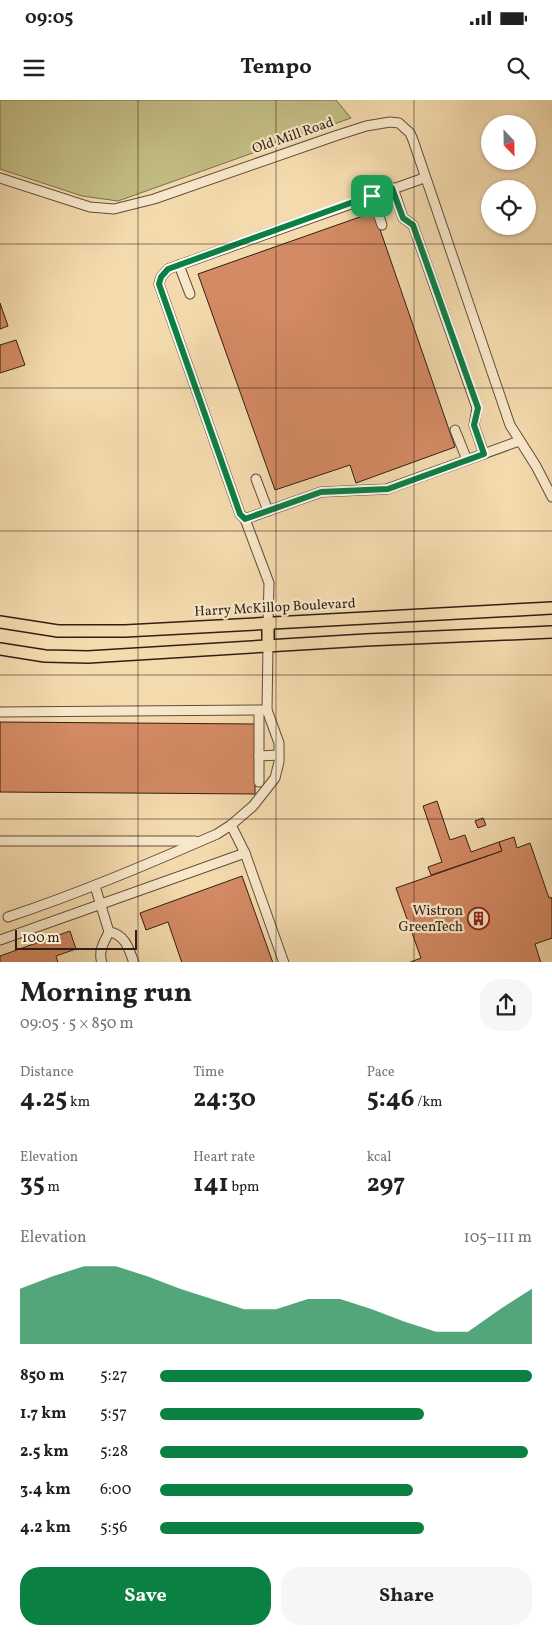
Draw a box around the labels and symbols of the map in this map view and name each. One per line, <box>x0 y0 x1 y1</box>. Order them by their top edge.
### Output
street label: Old Mill Road <box>250 113 336 159</box>
north arrow <box>481 115 536 170</box>
pin <box>351 175 393 217</box>
street label: Harry McKillop Boulevard <box>194 594 356 622</box>
place label: Wistron GreenTech <box>399 902 463 937</box>
building icon: Wistron GreenTech <box>467 907 491 931</box>
scale bar <box>15 928 138 951</box>

